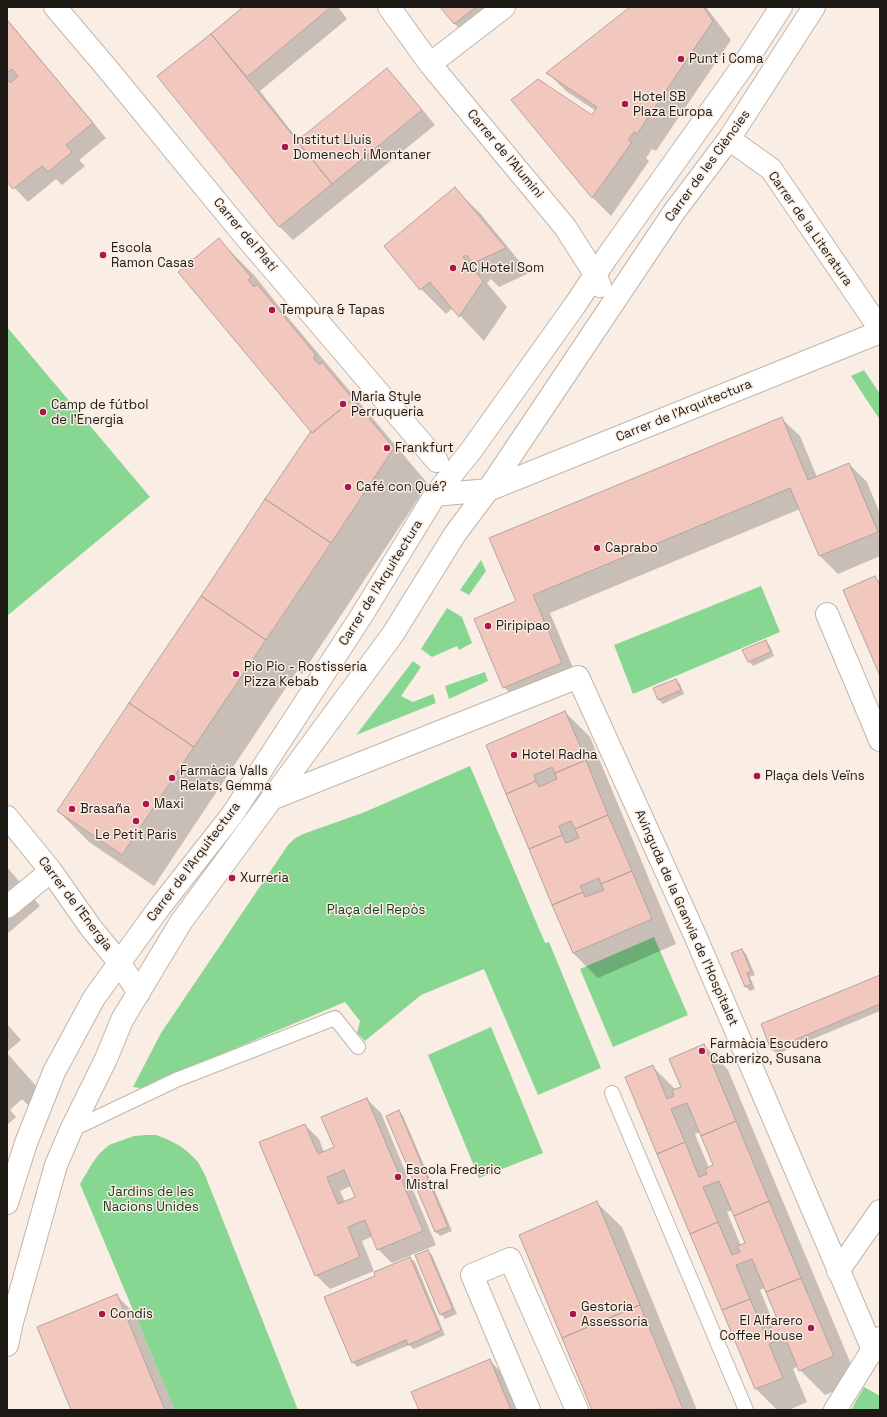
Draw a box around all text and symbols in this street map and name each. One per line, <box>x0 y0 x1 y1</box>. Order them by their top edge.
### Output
place label: Punt i Coma <box>689 51 763 67</box>
marker: Punt i Coma <box>676 54 686 64</box>
place label: Hotel SB Plaza Europa <box>633 89 713 120</box>
marker: Hotel SB Plaza Europa <box>620 99 630 109</box>
street label: Carrer de l'Alumini <box>463 107 547 201</box>
street label: Carrer de les Ciències <box>662 107 754 225</box>
place label: Institut Lluís Domenech i Montaner <box>293 132 431 163</box>
marker: Institut Lluís Domenech i Montaner <box>280 142 290 152</box>
street label: Carrer de la Literatura <box>765 169 855 289</box>
street label: Carrer del Platí <box>210 195 280 275</box>
place label: Escola Ramon Casas <box>111 240 194 271</box>
marker: Escola Ramon Casas <box>98 250 108 260</box>
place label: AC Hotel Som <box>461 260 544 276</box>
marker: AC Hotel Som <box>448 263 458 273</box>
place label: Tempura & Tapas <box>280 302 385 318</box>
marker: Tempura & Tapas <box>267 305 277 315</box>
street label: Carrer de l'Arquitectura <box>614 377 754 445</box>
place label: Maria Style Perruqueria <box>351 389 424 420</box>
place label: Camp de fútbol de l'Energia <box>51 397 148 428</box>
marker: Maria Style Perruqueria <box>338 399 348 409</box>
marker: Camp de fútbol de l'Energia <box>38 407 48 417</box>
place label: Frankfurt <box>395 440 454 456</box>
marker: Frankfurt <box>382 443 392 453</box>
place label: Café con Qué? <box>356 479 447 495</box>
marker: Café con Qué? <box>343 482 353 492</box>
street label: Carrer de l'Arquitectura <box>336 517 426 649</box>
place label: Caprabo <box>605 540 658 556</box>
marker: Caprabo <box>592 543 602 553</box>
place label: Piripipao <box>496 618 550 634</box>
marker: Piripipao <box>483 621 493 631</box>
place label: Pio Pio - Rostisseria Pizza Kebab <box>244 659 367 690</box>
marker: Pio Pio - Rostisseria Pizza Kebab <box>231 669 241 679</box>
place label: Hotel Radha <box>522 747 598 763</box>
marker: Hotel Radha <box>509 750 519 760</box>
place label: Farmàcia Valls Relats, Gemma <box>180 763 272 794</box>
place label: Plaça dels Veïns <box>765 768 865 784</box>
marker: Plaça dels Veïns <box>752 771 762 781</box>
marker: Farmàcia Valls Relats, Gemma <box>167 773 177 783</box>
place label: Maxi <box>154 796 184 812</box>
marker: Maxi <box>141 799 151 809</box>
street label: Carrer de l'Arquitectura <box>144 799 244 925</box>
place label: Brasaña <box>80 801 130 817</box>
marker: Brasaña <box>67 804 77 814</box>
street label: Avinguda de la Granvia de l'Hospitalet <box>631 807 741 1029</box>
marker: Le Petit Paris <box>131 816 141 826</box>
place label: Le Petit Paris <box>95 827 177 843</box>
street label: Carrer de l'Energia <box>35 854 115 954</box>
place label: Xurreria <box>240 870 289 886</box>
marker: Xurreria <box>227 873 237 883</box>
park label: Plaça del Repòs <box>327 902 425 918</box>
place label: Farmàcia Escudero Cabrerizo, Susana <box>710 1036 828 1067</box>
marker: Farmàcia Escudero Cabrerizo, Susana <box>697 1046 707 1056</box>
place label: Escola Frederic Mistral <box>406 1162 501 1193</box>
marker: Escola Frederic Mistral <box>393 1172 403 1182</box>
park label: Jardins de les Nacions Unides <box>103 1184 199 1215</box>
place label: Gestoria Assessoria <box>581 1299 648 1330</box>
place label: Condis <box>110 1306 153 1322</box>
marker: Condis <box>97 1309 107 1319</box>
marker: Gestoria Assessoria <box>568 1309 578 1319</box>
place label: El Alfarero Coffee House <box>719 1313 803 1344</box>
marker: El Alfarero Coffee House <box>806 1323 816 1333</box>

